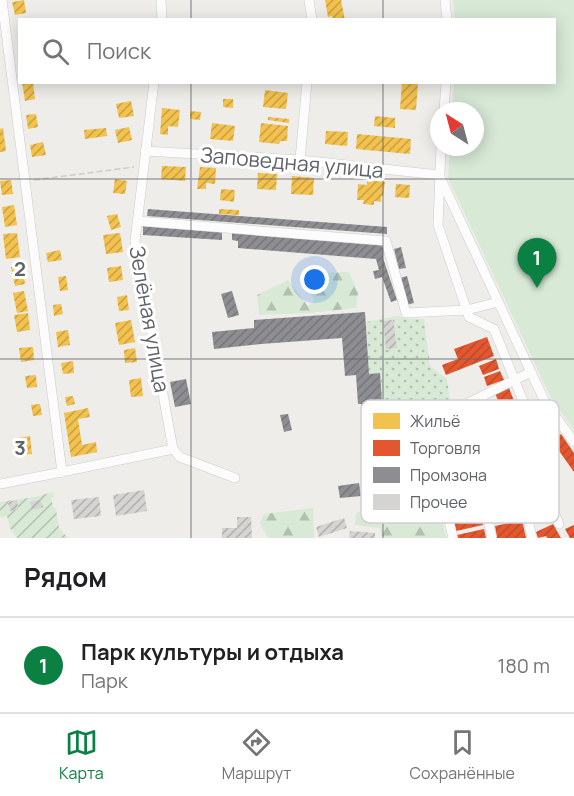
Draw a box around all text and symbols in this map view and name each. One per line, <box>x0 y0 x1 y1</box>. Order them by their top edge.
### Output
search box <box>18 18 556 84</box>
icon: search <box>39 35 72 68</box>
text: Поиск <box>87 36 151 66</box>
north arrow <box>430 102 484 156</box>
street label: Заповедная улица <box>199 140 385 184</box>
pin: 1 <box>518 238 556 288</box>
street label: Зелёная улица <box>123 244 177 394</box>
text: 2 <box>14 255 26 282</box>
your location <box>300 265 329 294</box>
legend <box>361 400 559 523</box>
text: Жильё <box>410 410 460 432</box>
text: 3 <box>14 434 26 461</box>
text: Торговля <box>410 437 481 459</box>
text: Промзона <box>410 464 487 486</box>
text: Прочее <box>410 491 467 513</box>
text: Рядом <box>24 559 107 595</box>
text: Парк культуры и отдыха <box>81 637 344 667</box>
text: 1 <box>39 652 48 679</box>
text: 180 m <box>497 652 550 679</box>
text: Парк <box>81 667 128 694</box>
tab: Карта <box>59 726 104 784</box>
tab: Маршрут <box>222 726 291 784</box>
tab: Сохранённые <box>410 726 515 784</box>

